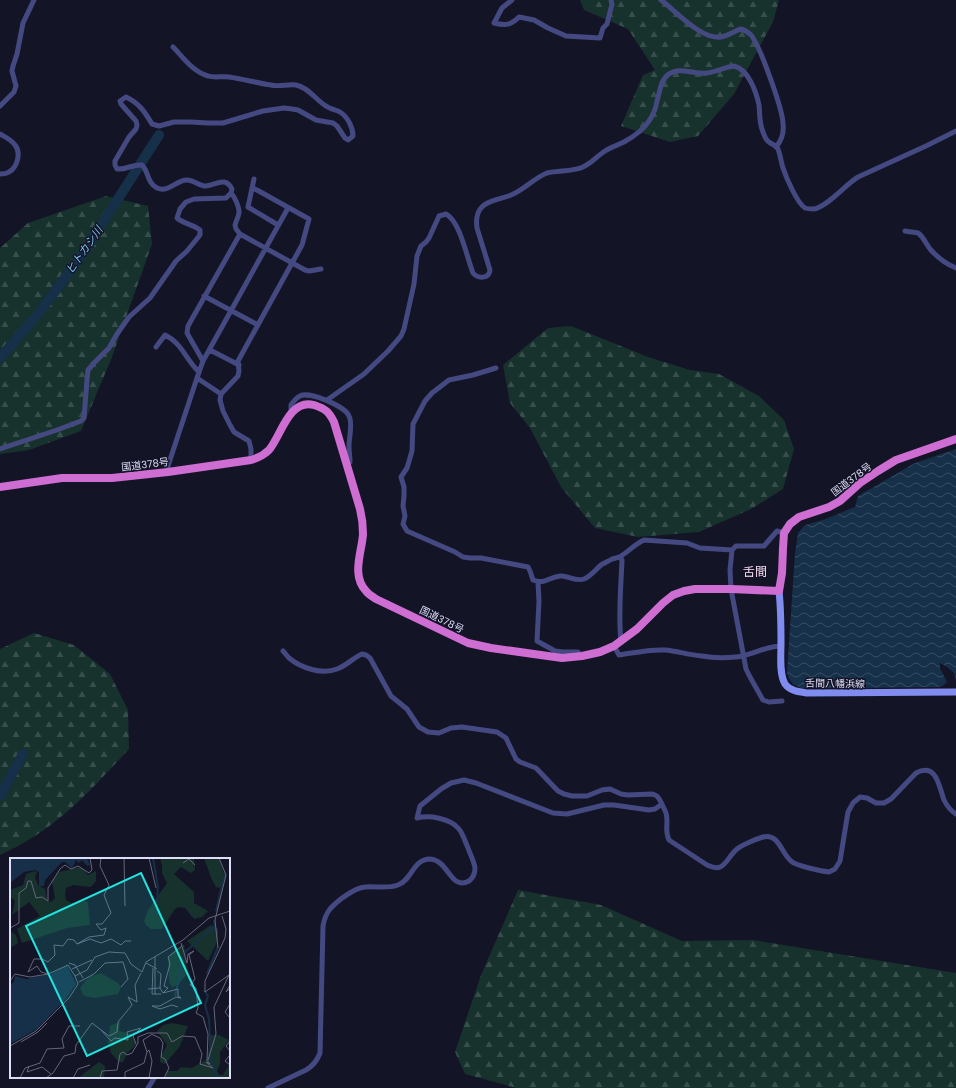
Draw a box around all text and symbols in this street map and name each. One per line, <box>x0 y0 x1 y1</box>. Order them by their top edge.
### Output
water label: ヒトカシ川 <box>62 222 107 277</box>
street label: 国道378号 <box>120 454 170 475</box>
street label: 国道378号 <box>828 459 875 500</box>
district label: 舌間 <box>743 563 767 580</box>
street label: 国道378号 <box>417 602 466 637</box>
street label: 舌間八幡浜線 <box>805 675 865 692</box>
inset map <box>10 858 230 1078</box>

